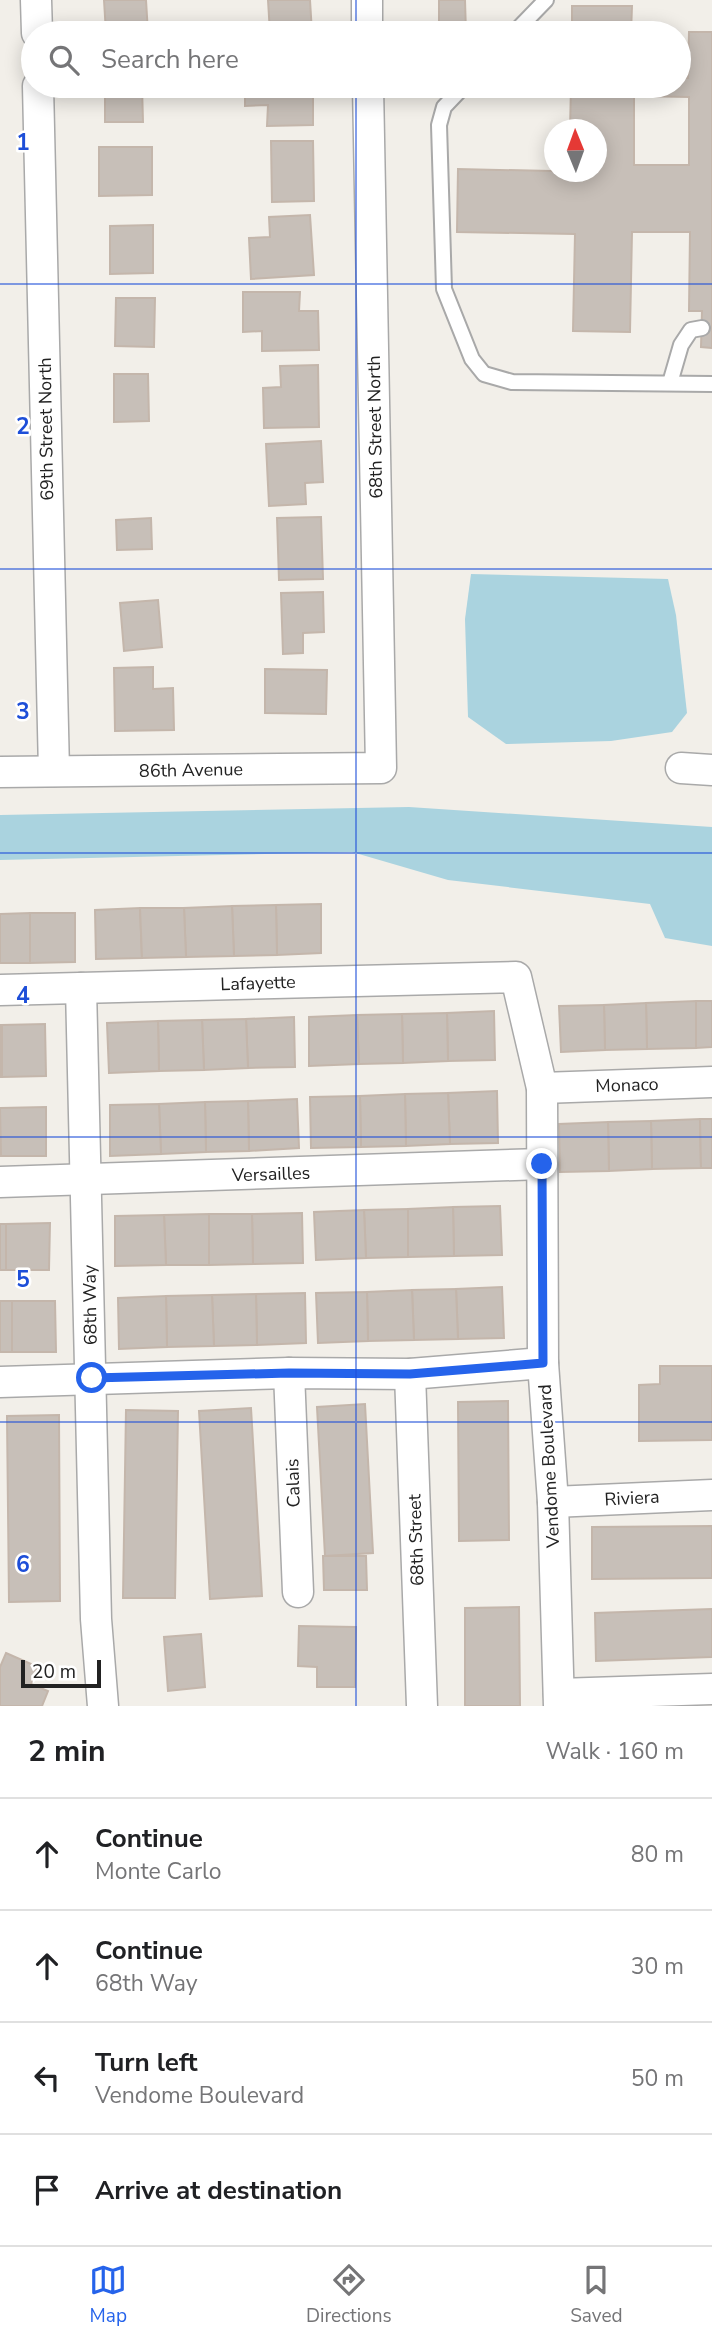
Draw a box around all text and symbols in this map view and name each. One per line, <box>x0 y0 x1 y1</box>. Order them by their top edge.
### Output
search box <box>21 21 691 98</box>
icon: search <box>45 41 83 79</box>
text: Search here <box>101 42 239 77</box>
north arrow <box>544 119 607 182</box>
text: 1 <box>16 127 30 158</box>
street label: 68th Street North <box>362 355 388 499</box>
street label: 69th Street North <box>33 357 59 501</box>
text: 2 <box>16 411 30 442</box>
text: 3 <box>16 696 30 727</box>
street label: 86th Avenue <box>139 757 243 783</box>
street label: Lafayette <box>220 970 296 996</box>
text: 4 <box>16 980 30 1011</box>
street label: Monaco <box>595 1072 659 1098</box>
route end <box>526 1148 557 1179</box>
street label: Versailles <box>230 1161 311 1187</box>
text: 5 <box>16 1264 30 1295</box>
street label: 68th Way <box>77 1264 103 1345</box>
route start <box>76 1362 107 1393</box>
street label: Vendome Boulevard <box>533 1384 565 1549</box>
street label: Calais <box>280 1458 306 1508</box>
street label: Riviera <box>604 1485 660 1511</box>
street label: 68th Street <box>402 1493 430 1586</box>
text: 6 <box>16 1549 30 1580</box>
scale bar <box>21 1657 102 1689</box>
text: 20 m <box>32 1659 76 1685</box>
text: 2 min <box>28 1731 106 1772</box>
text: Walk · 160 m <box>545 1736 684 1767</box>
text: Continue <box>95 1821 203 1856</box>
icon: ahead <box>28 1835 66 1873</box>
text: 80 m <box>631 1839 684 1870</box>
text: Monte Carlo <box>95 1856 222 1887</box>
text: Continue <box>95 1933 203 1968</box>
icon: ahead <box>28 1947 66 1985</box>
text: 30 m <box>631 1951 684 1982</box>
text: 68th Way <box>95 1968 198 1999</box>
text: Turn left <box>95 2045 198 2080</box>
icon: left <box>28 2059 66 2097</box>
text: 50 m <box>631 2063 684 2094</box>
text: Vendome Boulevard <box>95 2080 304 2111</box>
icon: arrive <box>28 2171 66 2209</box>
text: Arrive at destination <box>95 2173 342 2208</box>
tab: Map <box>89 2261 127 2329</box>
tab: Directions <box>306 2261 392 2329</box>
tab: Saved <box>570 2261 623 2329</box>

